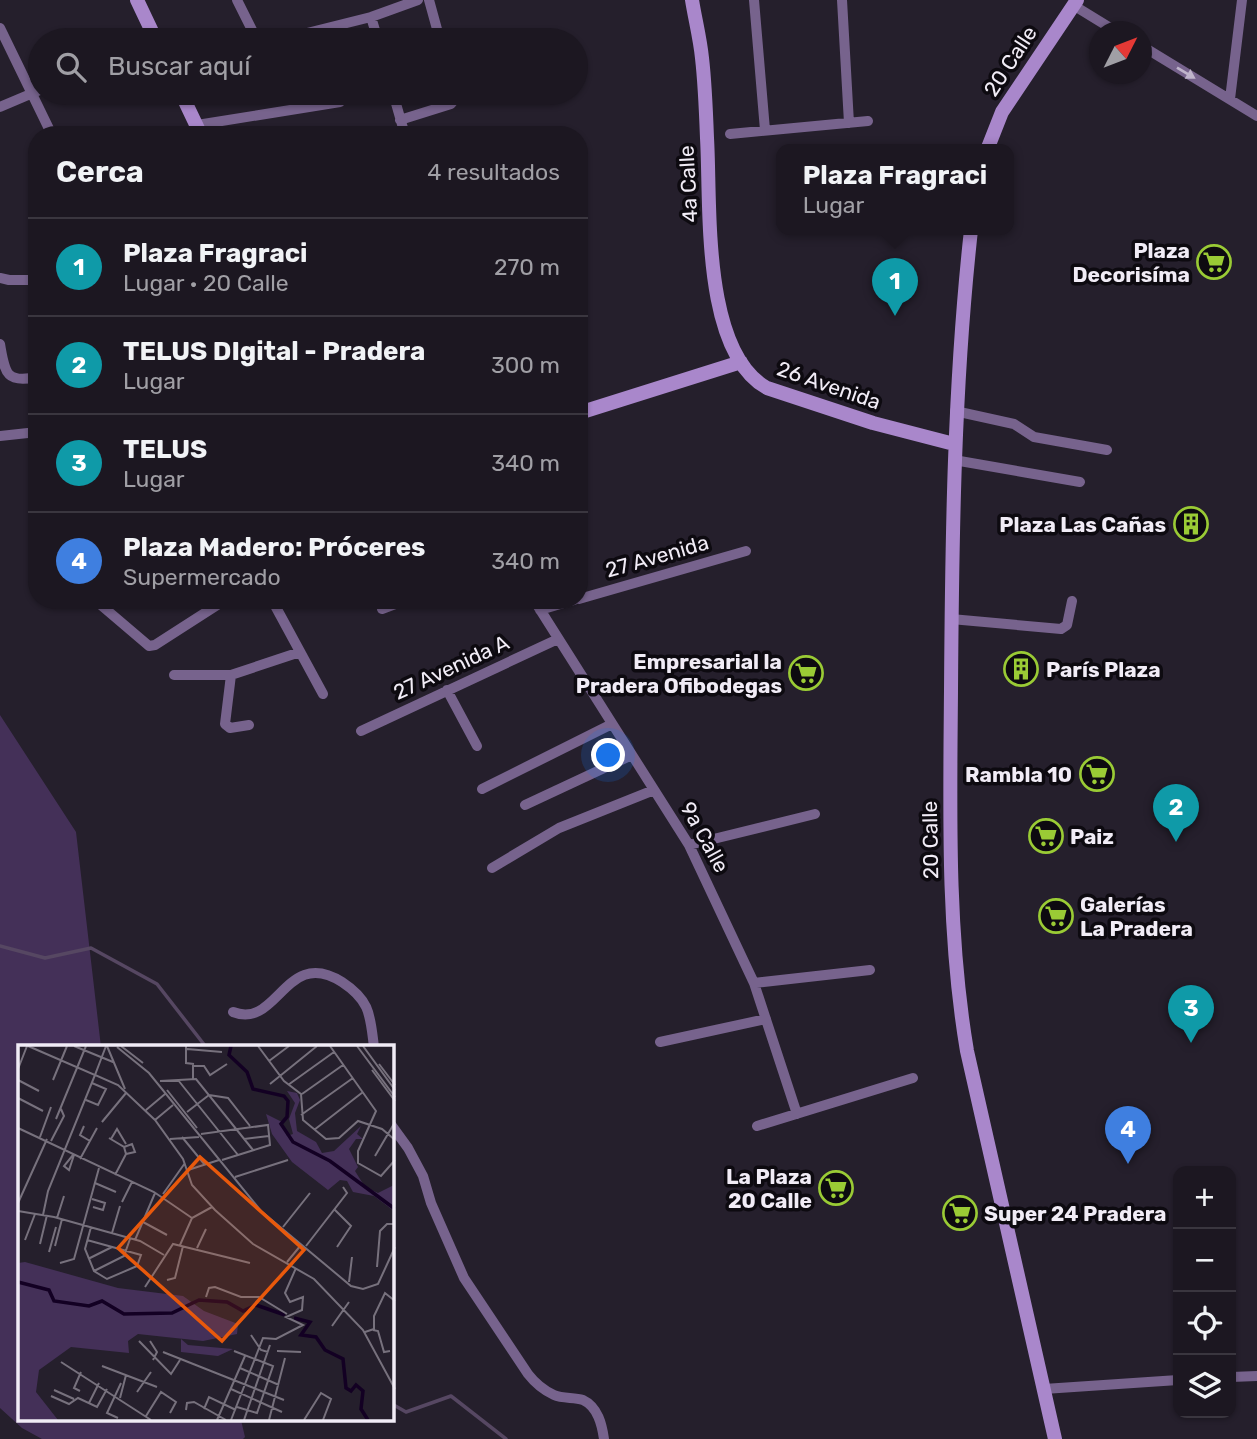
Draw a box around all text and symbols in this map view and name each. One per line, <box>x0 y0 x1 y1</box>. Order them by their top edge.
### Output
street label: 20 Calle <box>978 21 1042 101</box>
north arrow <box>1089 21 1152 84</box>
search box <box>28 28 588 105</box>
icon: search <box>52 48 90 86</box>
text: Buscar aquí <box>108 51 250 82</box>
one-way arrow <box>1176 66 1195 79</box>
popup <box>776 144 1014 235</box>
street label: 4a Calle <box>673 145 703 223</box>
text: Cerca <box>56 154 144 190</box>
text: 4 resultados <box>427 158 560 186</box>
text: Plaza Fragraci <box>803 160 987 191</box>
text: Lugar <box>803 191 864 219</box>
text: Plaza Fragraci <box>123 238 308 269</box>
place label: Plaza Decorisíma <box>1072 238 1190 287</box>
supermarket icon: Plaza Decorisíma <box>1195 243 1233 281</box>
text: 1 <box>73 253 85 281</box>
text: 270 m <box>494 253 560 281</box>
pin: 1 <box>872 258 918 316</box>
text: Lugar · 20 Calle <box>123 269 289 297</box>
text: TELUS DIgital - Pradera <box>123 336 425 367</box>
text: 2 <box>72 351 86 379</box>
text: 300 m <box>491 351 560 379</box>
street label: 26 Avenida <box>774 356 884 414</box>
text: Lugar <box>123 367 185 395</box>
text: TELUS <box>123 434 207 465</box>
text: 3 <box>71 449 87 477</box>
text: 340 m <box>491 449 560 477</box>
text: Lugar <box>123 465 185 493</box>
building icon: Plaza Las Cañas <box>1172 505 1210 543</box>
place label: Plaza Las Cañas <box>999 512 1166 537</box>
street label: 27 Avenida <box>603 529 711 583</box>
text: Plaza Madero: Próceres <box>123 532 425 563</box>
text: 4 <box>71 547 87 575</box>
text: 340 m <box>491 547 560 575</box>
text: Supermercado <box>123 563 281 591</box>
street label: 27 Avenida A <box>389 629 513 705</box>
place label: Empresarial la Pradera Ofibodegas <box>576 649 782 698</box>
building icon: París Plaza <box>1002 650 1040 688</box>
supermarket icon: Empresarial la Pradera Ofibodegas <box>787 654 825 692</box>
place label: París Plaza <box>1046 657 1161 682</box>
your location <box>591 738 625 772</box>
supermarket icon: Rambla 10 <box>1078 755 1116 793</box>
place label: Rambla 10 <box>965 762 1072 787</box>
pin: 2 <box>1153 784 1199 842</box>
street label: 9a Calle <box>675 797 735 877</box>
street label: 20 Calle <box>917 801 943 879</box>
supermarket icon: Paiz <box>1027 817 1065 855</box>
place label: Paiz <box>1070 824 1114 849</box>
place label: Galerías La Pradera <box>1080 892 1193 941</box>
supermarket icon: Galerías La Pradera <box>1037 897 1075 935</box>
pin: 3 <box>1168 985 1214 1043</box>
inset map <box>18 1045 394 1422</box>
pin: 4 <box>1105 1106 1151 1164</box>
place label: La Plaza 20 Calle <box>726 1164 812 1213</box>
map controls <box>1173 1166 1236 1418</box>
button: + <box>1173 1166 1236 1229</box>
supermarket icon: La Plaza 20 Calle <box>817 1169 855 1207</box>
supermarket icon: Super 24 Pradera <box>941 1194 979 1232</box>
place label: Super 24 Pradera <box>984 1201 1166 1226</box>
button: − <box>1173 1229 1236 1292</box>
button: locate <box>1173 1292 1236 1355</box>
button: layers <box>1173 1355 1236 1418</box>

